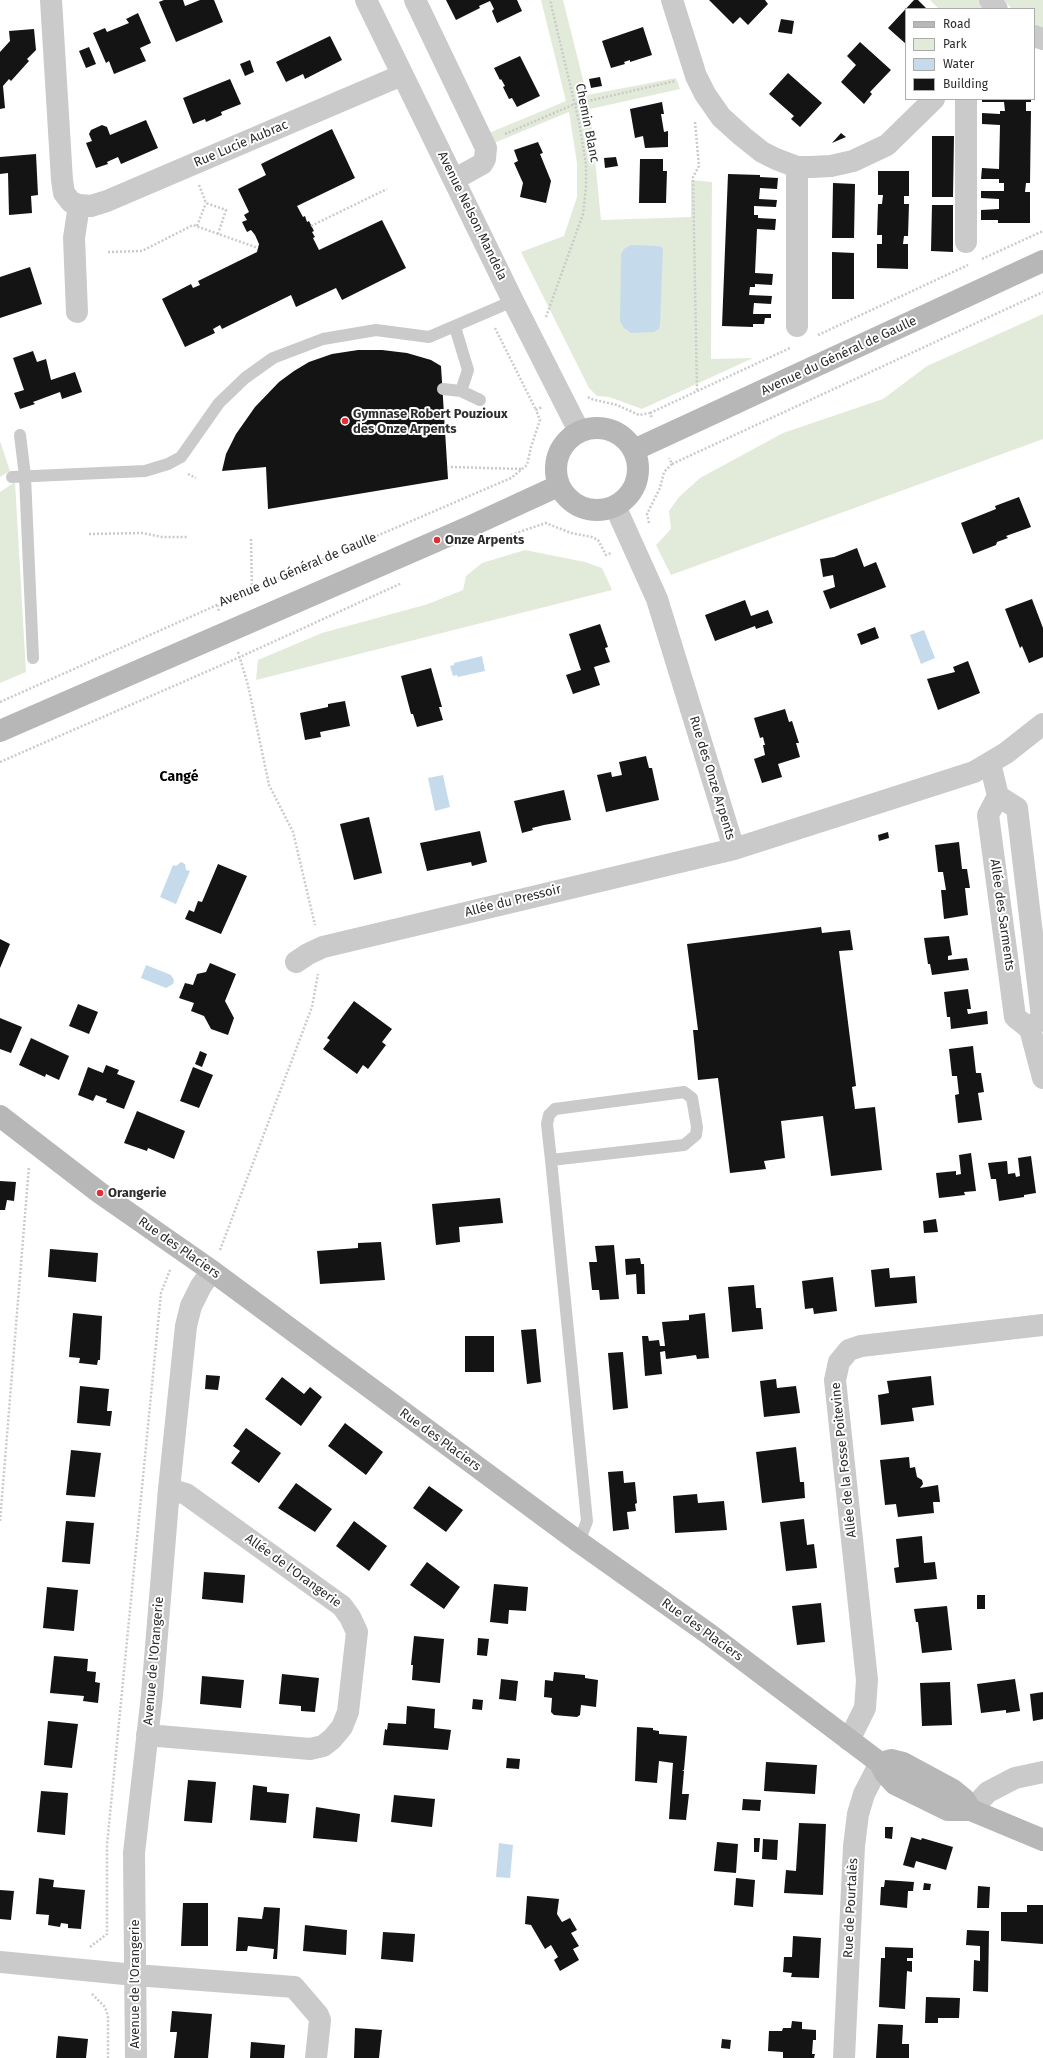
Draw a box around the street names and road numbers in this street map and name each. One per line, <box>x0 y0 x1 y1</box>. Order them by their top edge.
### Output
street label: Chemin Blanc <box>572 82 602 164</box>
street label: Rue Lucie Aubrac <box>192 117 290 171</box>
street label: Avenue Nelson Mandela <box>434 149 510 283</box>
street label: Avenue du Général de Gaulle <box>759 313 919 399</box>
street label: Avenue du Général de Gaulle <box>217 530 379 610</box>
street label: Rue des Onze Arpents <box>686 714 738 842</box>
street label: Allée des Sarments <box>986 858 1018 972</box>
street label: Allée du Pressoir <box>463 881 563 921</box>
street label: Rue des Placiers <box>135 1214 223 1282</box>
street label: Allée de la Fosse Poitevine <box>828 1382 860 1538</box>
street label: Rue des Placiers <box>396 1405 484 1475</box>
street label: Allée de l'Orangerie <box>242 1531 344 1611</box>
street label: Rue des Placiers <box>658 1595 746 1665</box>
street label: Avenue de l'Orangerie <box>141 1596 167 1726</box>
street label: Rue de Pourtalès <box>841 1858 861 1958</box>
street label: Avenue de l'Orangerie <box>127 1919 143 2049</box>

